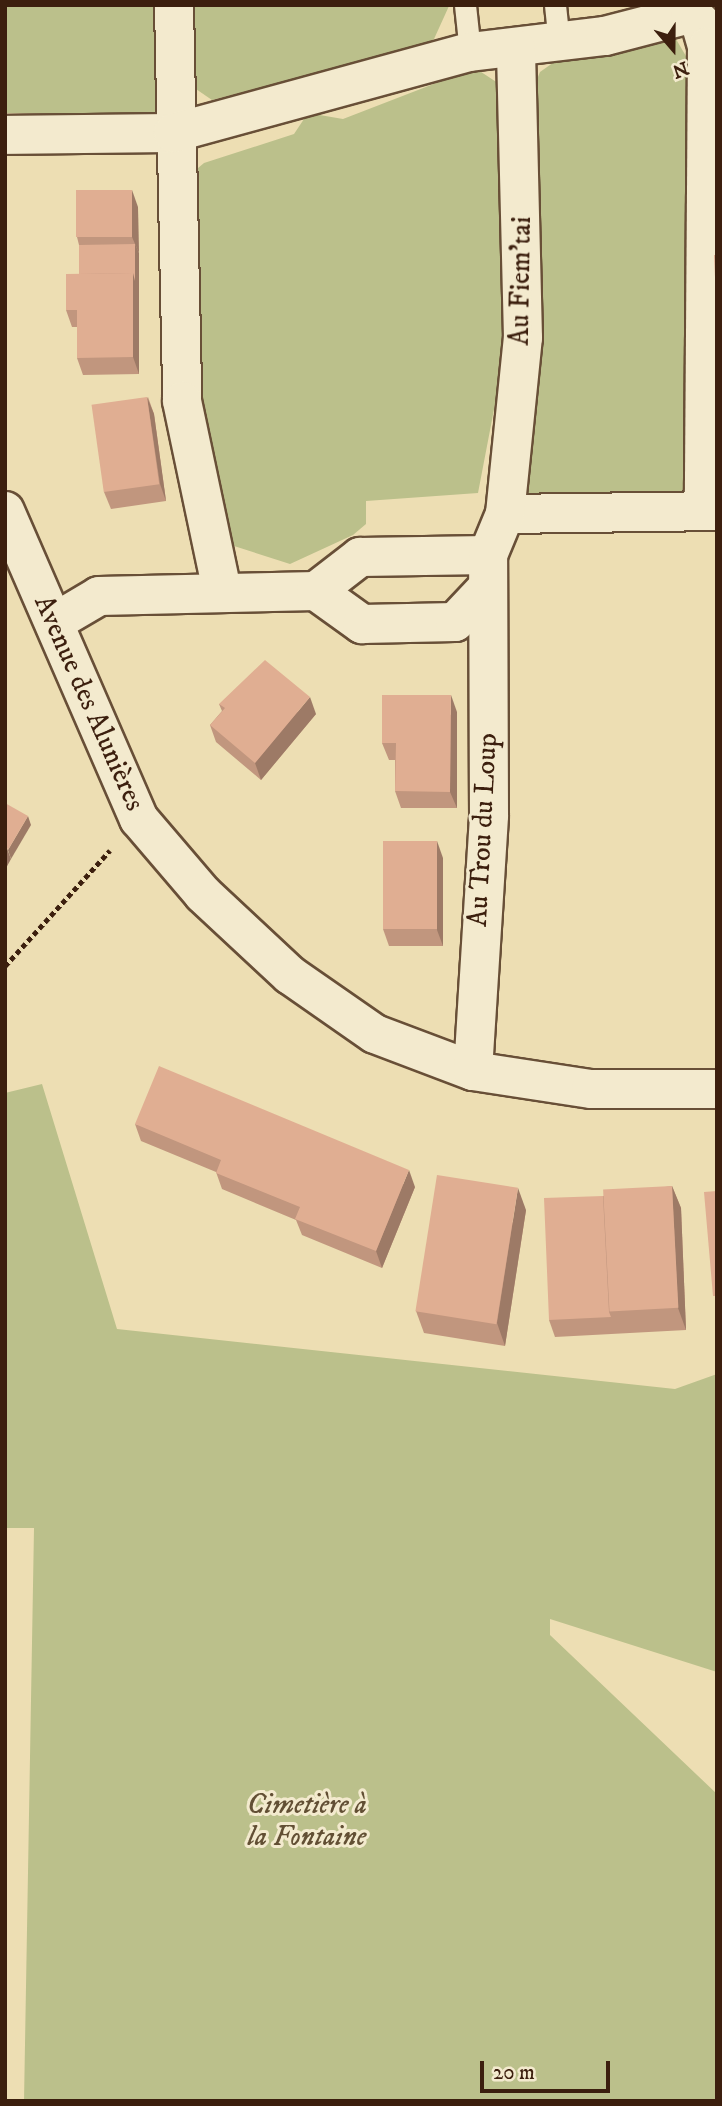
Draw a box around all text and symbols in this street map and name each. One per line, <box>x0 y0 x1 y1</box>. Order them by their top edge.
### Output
north arrow <box>638 14 708 84</box>
text: N <box>669 56 692 83</box>
street label: Au Fiem'tai <box>503 216 539 346</box>
street label: Avenue des Alunières <box>26 590 152 816</box>
street label: Au Trou du Loup <box>461 732 505 928</box>
park label: Cimetière à la Fontaine <box>247 1788 367 1854</box>
scale bar <box>484 2046 614 2090</box>
text: 20 m <box>493 2060 535 2086</box>

